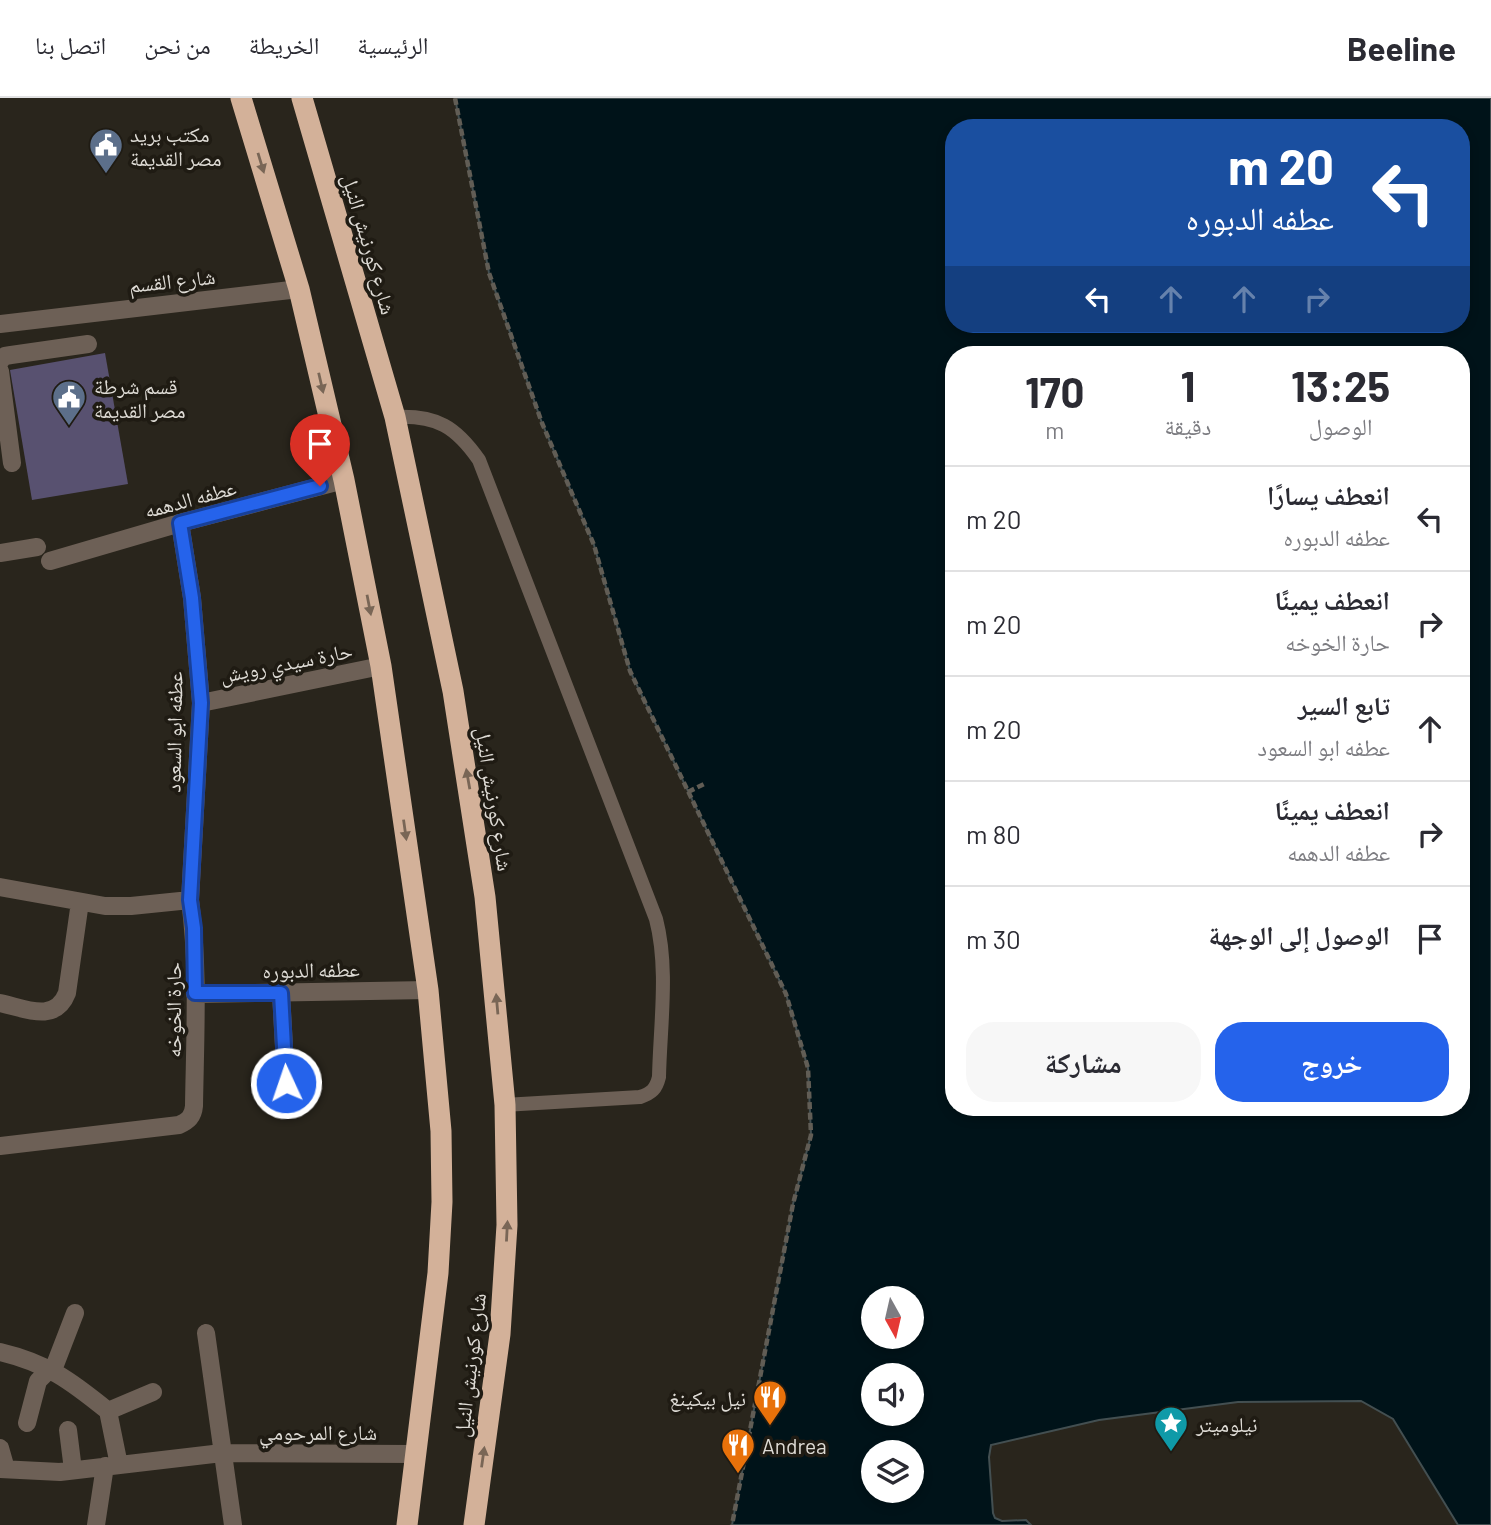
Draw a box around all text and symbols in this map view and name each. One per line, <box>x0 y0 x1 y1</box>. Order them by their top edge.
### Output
text: Beeline <box>1347 28 1456 68</box>
text: اتصل بنا <box>35 30 106 59</box>
text: من نحن <box>144 30 211 59</box>
text: الخريطة <box>249 30 319 59</box>
text: الرئيسية <box>357 30 429 59</box>
place label: مكتب بريد مصر القديمة <box>130 121 222 170</box>
public building icon: مكتب بريد مصر القديمة <box>87 126 125 175</box>
text: 20 m <box>1228 136 1334 195</box>
icon: left <box>1358 147 1449 238</box>
one-way arrow <box>256 153 266 174</box>
street label: شارع كورنيش النيل <box>336 171 402 318</box>
text: عطفه الدبوره <box>1186 198 1334 236</box>
street label: شارع القسم <box>128 263 217 300</box>
icon: left <box>1079 280 1117 318</box>
icon: ahead <box>1152 280 1190 318</box>
icon: ahead <box>1225 280 1263 318</box>
icon: right <box>1298 280 1336 318</box>
text: 1 <box>1180 360 1195 410</box>
text: 13:25 <box>1291 360 1390 410</box>
text: 170 <box>1025 366 1085 416</box>
one-way arrow <box>316 372 327 394</box>
place label: قسم شرطة مصر القديمة <box>94 373 186 422</box>
public building icon: قسم شرطة مصر القديمة <box>50 378 88 427</box>
text: دقيقة <box>1164 412 1211 440</box>
text: الوصول <box>1309 412 1372 440</box>
pin <box>290 414 350 486</box>
text: m <box>1045 416 1064 444</box>
icon: arrive <box>301 425 339 463</box>
street label: عطفه الدهمه <box>141 474 239 522</box>
text: انعطف يسارًا <box>1267 479 1390 510</box>
icon: left <box>1411 500 1449 538</box>
text: 20 m <box>966 503 1021 534</box>
text: عطفه الدبوره <box>1283 523 1390 551</box>
text: انعطف يمينًا <box>1275 584 1390 615</box>
one-way arrow <box>363 594 374 616</box>
icon: right <box>1411 605 1449 643</box>
text: 20 m <box>966 608 1021 639</box>
text: حارة الخوخه <box>1285 628 1390 656</box>
street label: حارة سيدي رويش <box>218 637 355 692</box>
street label: عطفه ابو السعود <box>159 671 187 793</box>
text: تابع السير <box>1298 689 1390 720</box>
icon: ahead <box>1411 710 1449 748</box>
text: 20 m <box>966 713 1021 744</box>
street label: شارع كورنيش النيل <box>469 725 519 873</box>
text: عطفه ابو السعود <box>1257 733 1390 761</box>
one-way arrow <box>462 767 473 789</box>
text: انعطف يمينًا <box>1275 794 1390 825</box>
icon: right <box>1411 815 1449 853</box>
text: 80 m <box>966 818 1021 849</box>
one-way arrow <box>400 819 411 841</box>
text: عطفه الدهمه <box>1287 838 1390 866</box>
text: الوصول إلى الوجهة <box>1209 919 1390 950</box>
icon: arrive <box>1411 920 1449 958</box>
text: 30 m <box>966 923 1021 954</box>
street label: عطفه الدبوره <box>262 956 360 983</box>
street label: حارة الخوخه <box>160 962 185 1058</box>
one-way arrow <box>491 993 502 1015</box>
button: مشاركة <box>966 1022 1201 1102</box>
button: خروج <box>1215 1022 1449 1102</box>
position arrow <box>249 1046 323 1120</box>
one-way arrow <box>501 1220 512 1242</box>
north arrow <box>861 1286 924 1349</box>
map controls <box>861 1286 924 1503</box>
street label: شارع كورنيش النيل <box>448 1291 492 1439</box>
button: sound <box>861 1363 924 1426</box>
restaurant icon: نيل بيكينغ <box>751 1378 789 1427</box>
place label: نيل بيكينغ <box>669 1385 746 1412</box>
place icon: نيلوميتر <box>1152 1404 1190 1453</box>
place label: نيلوميتر <box>1195 1411 1258 1436</box>
street label: شارع المرحومي <box>259 1419 377 1449</box>
restaurant icon: Andrea <box>719 1426 757 1475</box>
place label: Andrea <box>762 1433 827 1458</box>
button: layers <box>861 1440 924 1503</box>
one-way arrow <box>478 1446 489 1468</box>

